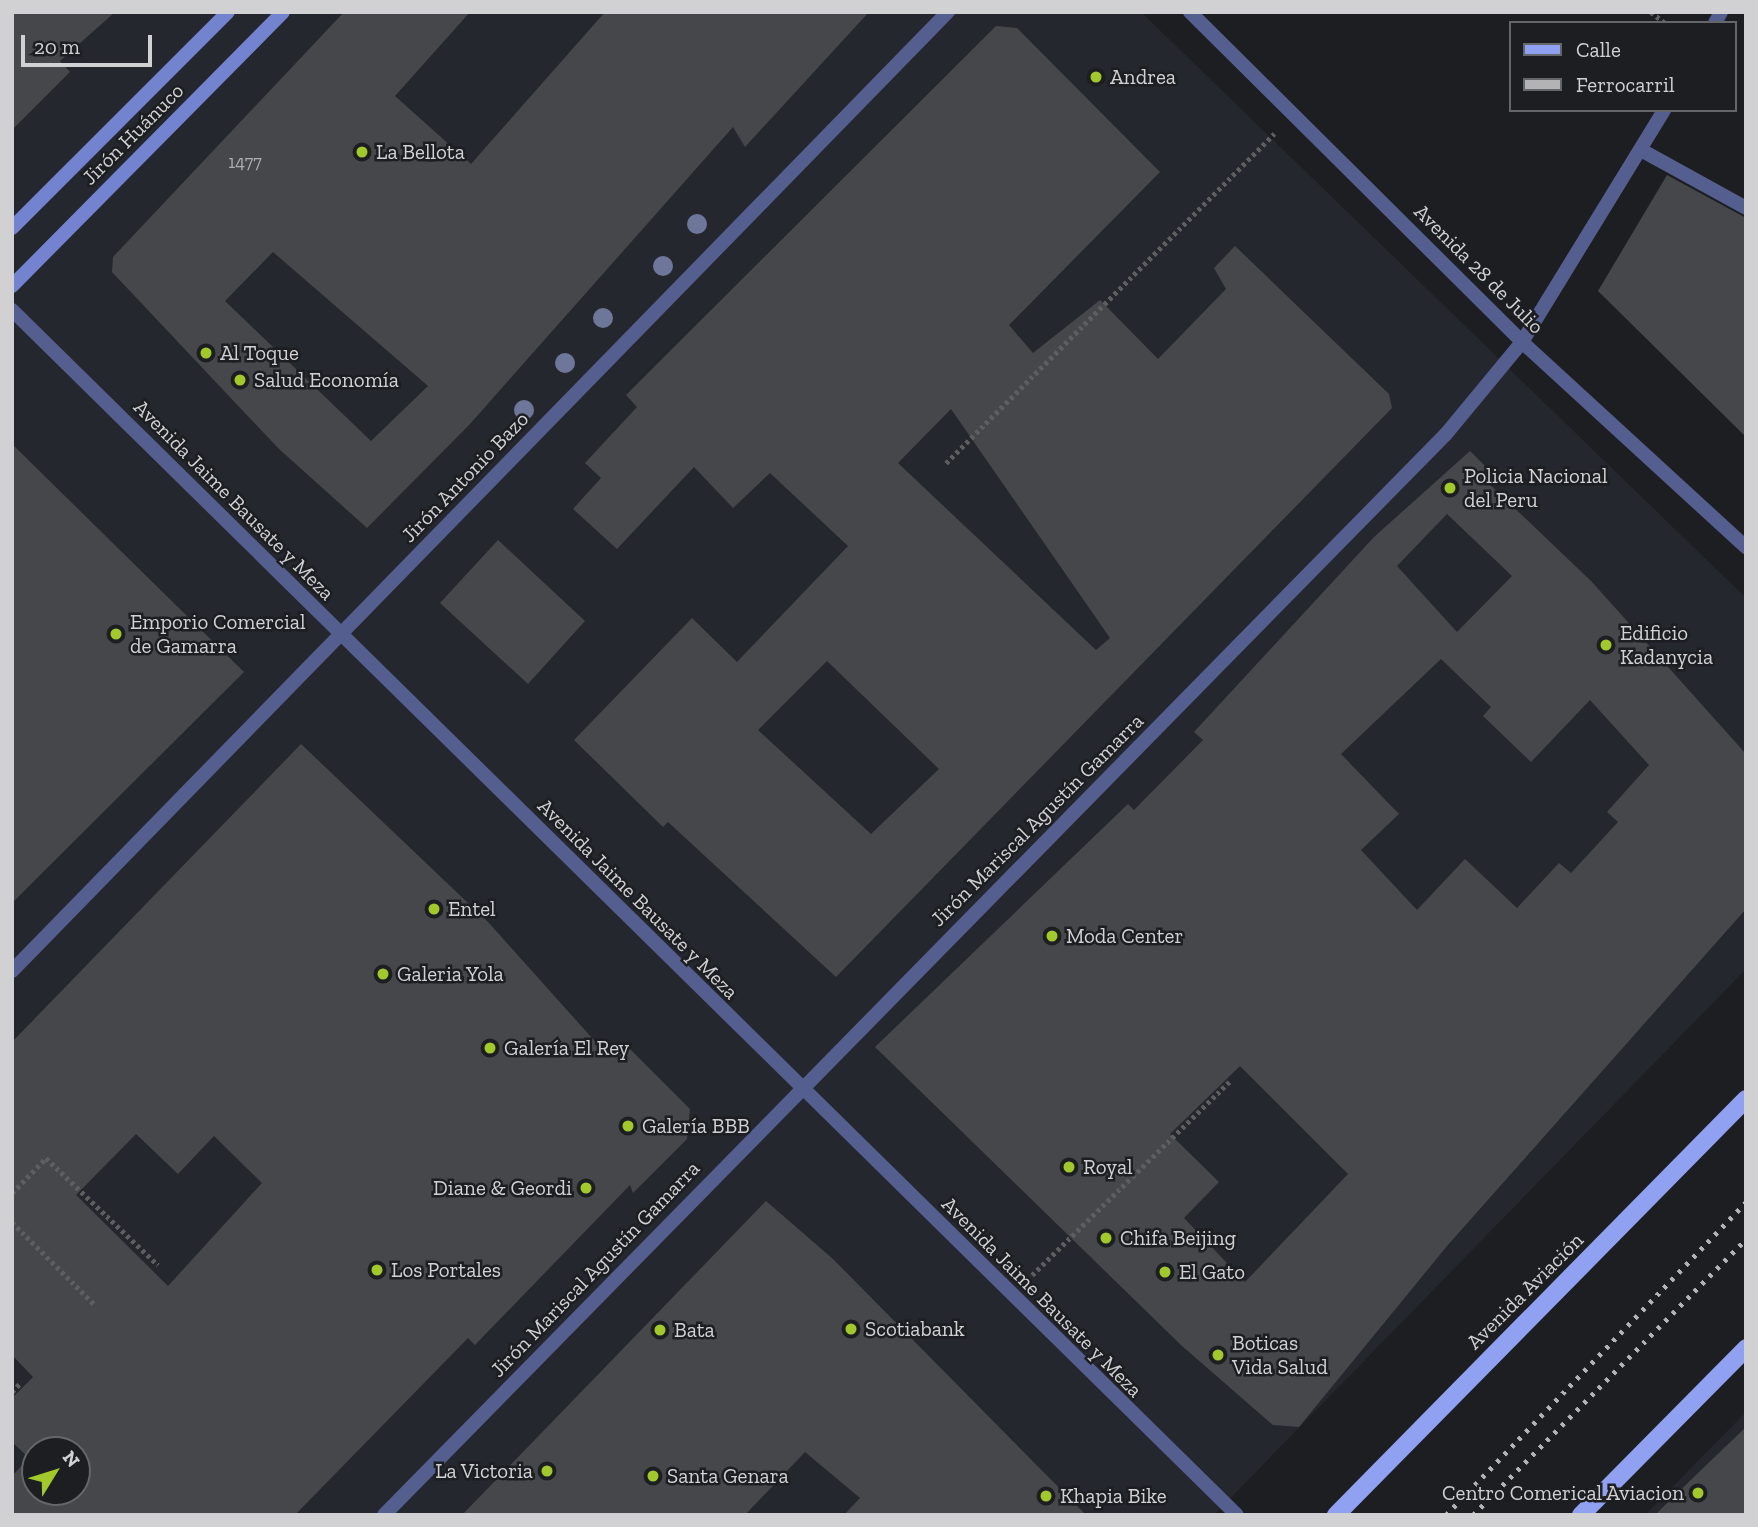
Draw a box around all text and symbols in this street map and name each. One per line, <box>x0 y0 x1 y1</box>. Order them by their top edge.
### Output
scale bar <box>24 21 156 65</box>
legend <box>1510 21 1737 112</box>
text: 20 m <box>34 34 80 59</box>
text: Calle <box>1576 37 1621 62</box>
place label: Andrea <box>1110 64 1176 90</box>
marker: Andrea <box>1088 69 1104 85</box>
text: Ferrocarril <box>1576 72 1675 97</box>
street label: Jirón Huánuco <box>77 78 189 190</box>
place label: La Bellota <box>376 139 465 165</box>
marker: La Bellota <box>354 144 370 160</box>
house number: 1477 <box>228 151 262 173</box>
street label: Avenida 28 de Julio <box>1409 199 1549 339</box>
place label: Al Toque <box>220 340 299 366</box>
marker: Al Toque <box>198 345 214 361</box>
place label: Salud Economía <box>254 367 399 393</box>
marker: Salud Economía <box>232 372 248 388</box>
street label: Avenida Jaime Bausate y Meza <box>128 394 340 606</box>
street label: Jirón Antonio Bazo <box>396 406 534 548</box>
place label: Policia Nacional del Peru <box>1464 463 1608 513</box>
marker: Policia Nacional del Peru <box>1442 480 1458 496</box>
place label: Emporio Comercial de Gamarra <box>130 609 305 659</box>
place label: Edificio Kadanycia <box>1620 620 1713 670</box>
marker: Emporio Comercial de Gamarra <box>108 626 124 642</box>
marker: Edificio Kadanycia <box>1598 637 1614 653</box>
street label: Jirón Mariscal Agustín Gamarra <box>925 708 1149 932</box>
street label: Avenida Jaime Bausate y Meza <box>532 793 744 1005</box>
place label: Entel <box>448 896 496 922</box>
marker: Entel <box>426 901 442 917</box>
place label: Moda Center <box>1066 923 1183 949</box>
marker: Moda Center <box>1044 928 1060 944</box>
place label: Galeria Yola <box>397 961 504 987</box>
marker: Galeria Yola <box>375 966 391 982</box>
place label: Galería El Rey <box>504 1035 629 1061</box>
marker: Galería El Rey <box>482 1040 498 1056</box>
place label: Galería BBB <box>642 1113 750 1139</box>
marker: Galería BBB <box>620 1118 636 1134</box>
place label: Royal <box>1083 1154 1133 1180</box>
street label: Jirón Mariscal Agustín Gamarra <box>485 1156 705 1382</box>
marker: Royal <box>1061 1159 1077 1175</box>
place label: Diane & Geordi <box>433 1175 572 1201</box>
marker: Diane & Geordi <box>578 1180 594 1196</box>
street label: Avenida Jaime Bausate y Meza <box>936 1191 1148 1403</box>
place label: Chifa Beijing <box>1120 1225 1236 1251</box>
street label: Avenida Aviación <box>1461 1227 1589 1355</box>
marker: Chifa Beijing <box>1098 1230 1114 1246</box>
place label: Los Portales <box>391 1257 501 1283</box>
place label: El Gato <box>1179 1259 1245 1285</box>
marker: Los Portales <box>369 1262 385 1278</box>
marker: El Gato <box>1157 1264 1173 1280</box>
place label: Scotiabank <box>865 1316 965 1342</box>
place label: Bata <box>674 1317 715 1343</box>
marker: Scotiabank <box>843 1321 859 1337</box>
marker: Bata <box>652 1322 668 1338</box>
place label: Boticas Vida Salud <box>1232 1330 1328 1380</box>
marker: Boticas Vida Salud <box>1210 1347 1226 1363</box>
north arrow <box>21 1436 91 1506</box>
text: N <box>58 1446 85 1472</box>
place label: La Victoria <box>434 1458 533 1484</box>
marker: La Victoria <box>539 1463 555 1479</box>
place label: Santa Genara <box>667 1463 789 1489</box>
marker: Santa Genara <box>645 1468 661 1484</box>
place label: Centro Comerical Aviacion <box>1441 1480 1684 1506</box>
place label: Khapia Bike <box>1060 1483 1167 1509</box>
marker: Centro Comerical Aviacion <box>1690 1485 1706 1501</box>
marker: Khapia Bike <box>1038 1488 1054 1504</box>

